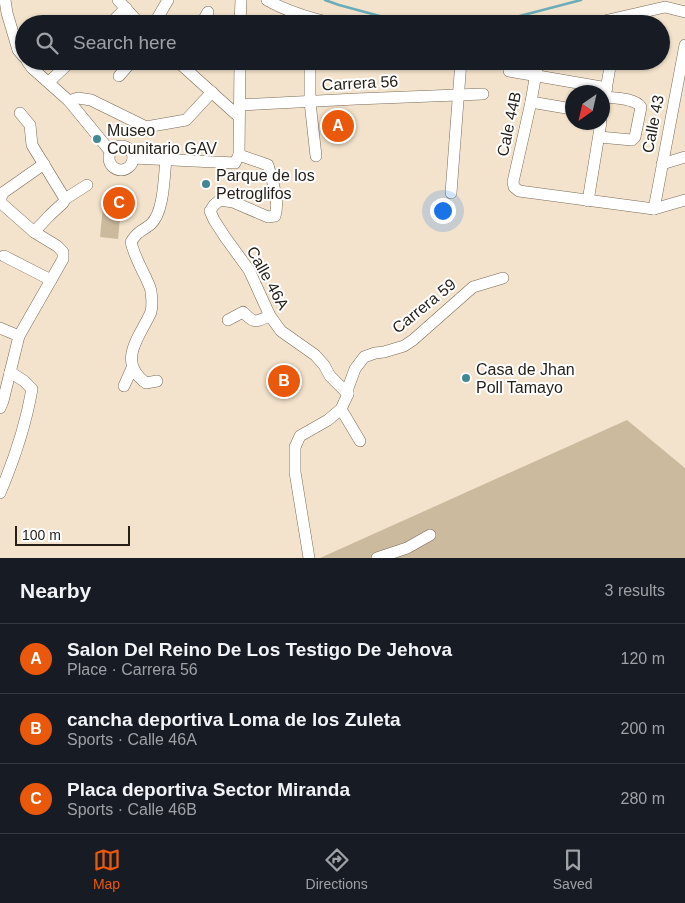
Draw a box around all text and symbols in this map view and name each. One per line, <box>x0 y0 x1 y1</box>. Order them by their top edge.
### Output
search box <box>15 15 670 70</box>
icon: search <box>33 29 61 57</box>
text: Search here <box>73 32 177 53</box>
street label: Carrera 56 <box>321 73 399 93</box>
north arrow <box>565 85 610 130</box>
street label: Cale 44B <box>494 90 524 158</box>
street label: Calle 43 <box>639 93 667 154</box>
pin: A <box>322 107 354 145</box>
place label: Museo Counitario GAV <box>107 122 217 157</box>
marker: Museo Counitario GAV <box>91 133 103 145</box>
place label: Parque de los Petroglifos <box>216 167 315 202</box>
marker: Parque de los Petroglifos <box>200 178 212 190</box>
pin: C <box>103 184 135 222</box>
your location <box>430 198 456 224</box>
street label: Calle 46A <box>244 244 292 313</box>
street label: Carrera 59 <box>389 275 459 337</box>
place label: Casa de Jhan Poll Tamayo <box>476 361 575 396</box>
pin: B <box>268 362 300 400</box>
marker: Casa de Jhan Poll Tamayo <box>460 372 472 384</box>
scale bar <box>15 523 130 546</box>
text: 100 m <box>22 527 61 543</box>
text: Nearby <box>20 579 91 602</box>
text: 3 results <box>605 582 665 599</box>
text: Salon Del Reino De Los Testigo De Jehova <box>67 639 452 660</box>
text: A <box>30 650 42 667</box>
text: 120 m <box>621 650 665 667</box>
text: Place · Carrera 56 <box>67 661 198 678</box>
text: cancha deportiva Loma de los Zuleta <box>67 709 401 730</box>
text: B <box>30 720 42 737</box>
text: 200 m <box>621 720 665 737</box>
text: Sports · Calle 46A <box>67 731 197 748</box>
text: Placa deportiva Sector Miranda <box>67 779 350 800</box>
text: C <box>30 790 42 807</box>
text: 280 m <box>621 790 665 807</box>
text: Sports · Calle 46B <box>67 801 197 818</box>
tab: Map <box>93 846 121 892</box>
tab: Directions <box>306 846 368 892</box>
tab: Saved <box>553 846 592 892</box>

